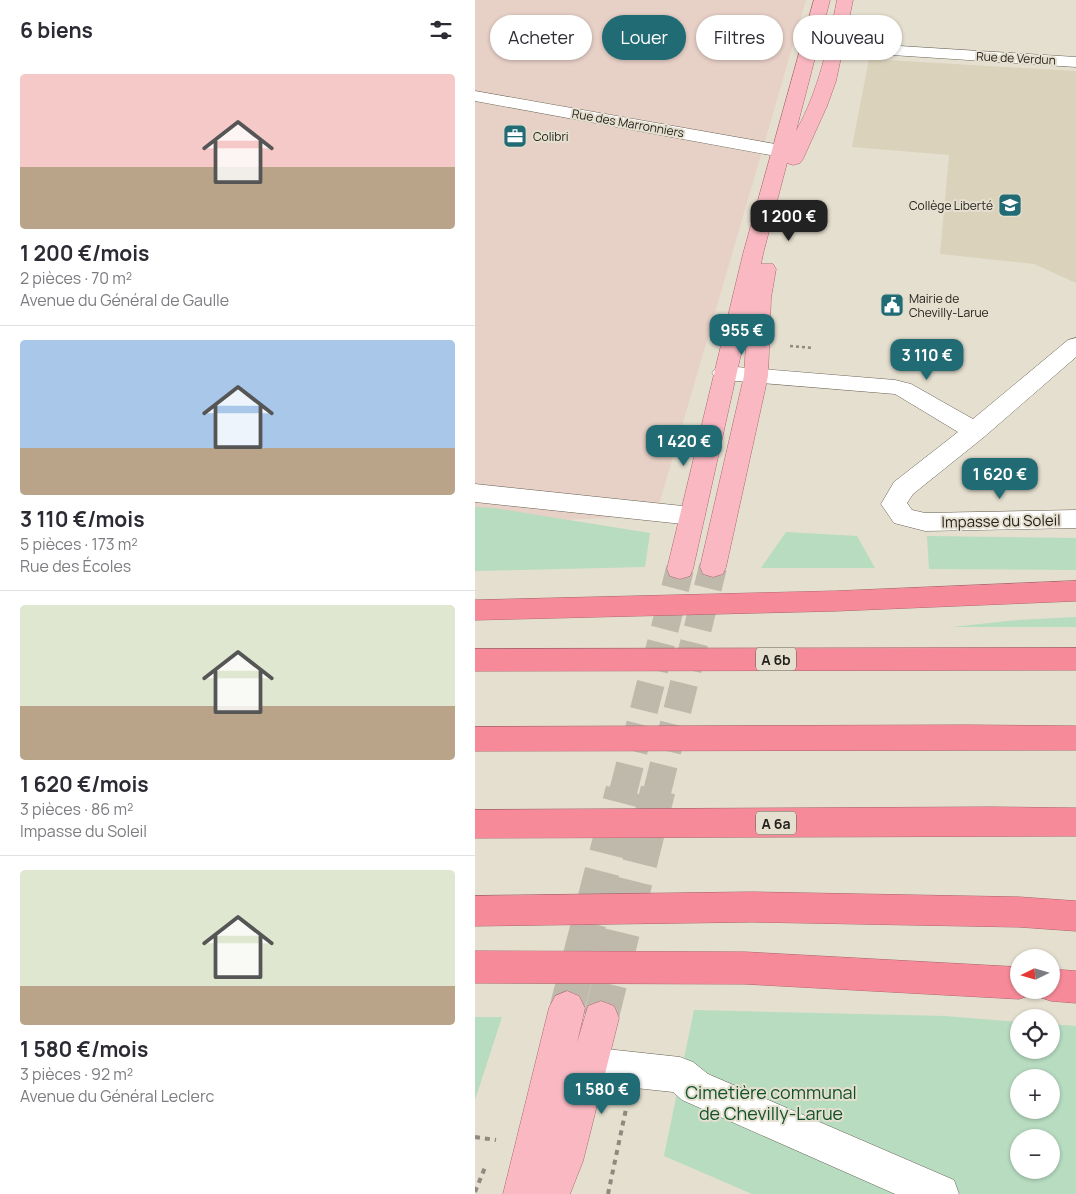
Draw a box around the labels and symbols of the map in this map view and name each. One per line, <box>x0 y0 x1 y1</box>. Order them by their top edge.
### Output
street label: Rue de Verdun <box>976 47 1056 69</box>
street label: Rue des Marronniers <box>570 105 686 141</box>
office icon: Colibri <box>502 123 528 149</box>
place label: Colibri <box>533 128 569 145</box>
school or university icon: Collège Liberté <box>997 192 1023 218</box>
place label: Collège Liberté <box>909 197 993 214</box>
pin: 1 200 € <box>743 200 835 242</box>
place label: Mairie de Chevilly-Larue <box>909 290 989 321</box>
public building icon: Mairie de Chevilly-Larue <box>879 292 905 318</box>
pin: 955 € <box>707 314 777 356</box>
pin: 3 110 € <box>881 338 973 381</box>
pin: 1 420 € <box>638 424 730 467</box>
pin: 1 620 € <box>954 458 1046 500</box>
street label: Impasse du Soleil <box>941 509 1061 533</box>
road number: A 6b <box>756 648 796 671</box>
road number: A 6a <box>756 811 796 834</box>
north arrow <box>1010 949 1060 999</box>
pin: 1 580 € <box>556 1072 648 1115</box>
park label: Cimetière communal de Chevilly-Larue <box>685 1080 857 1125</box>

